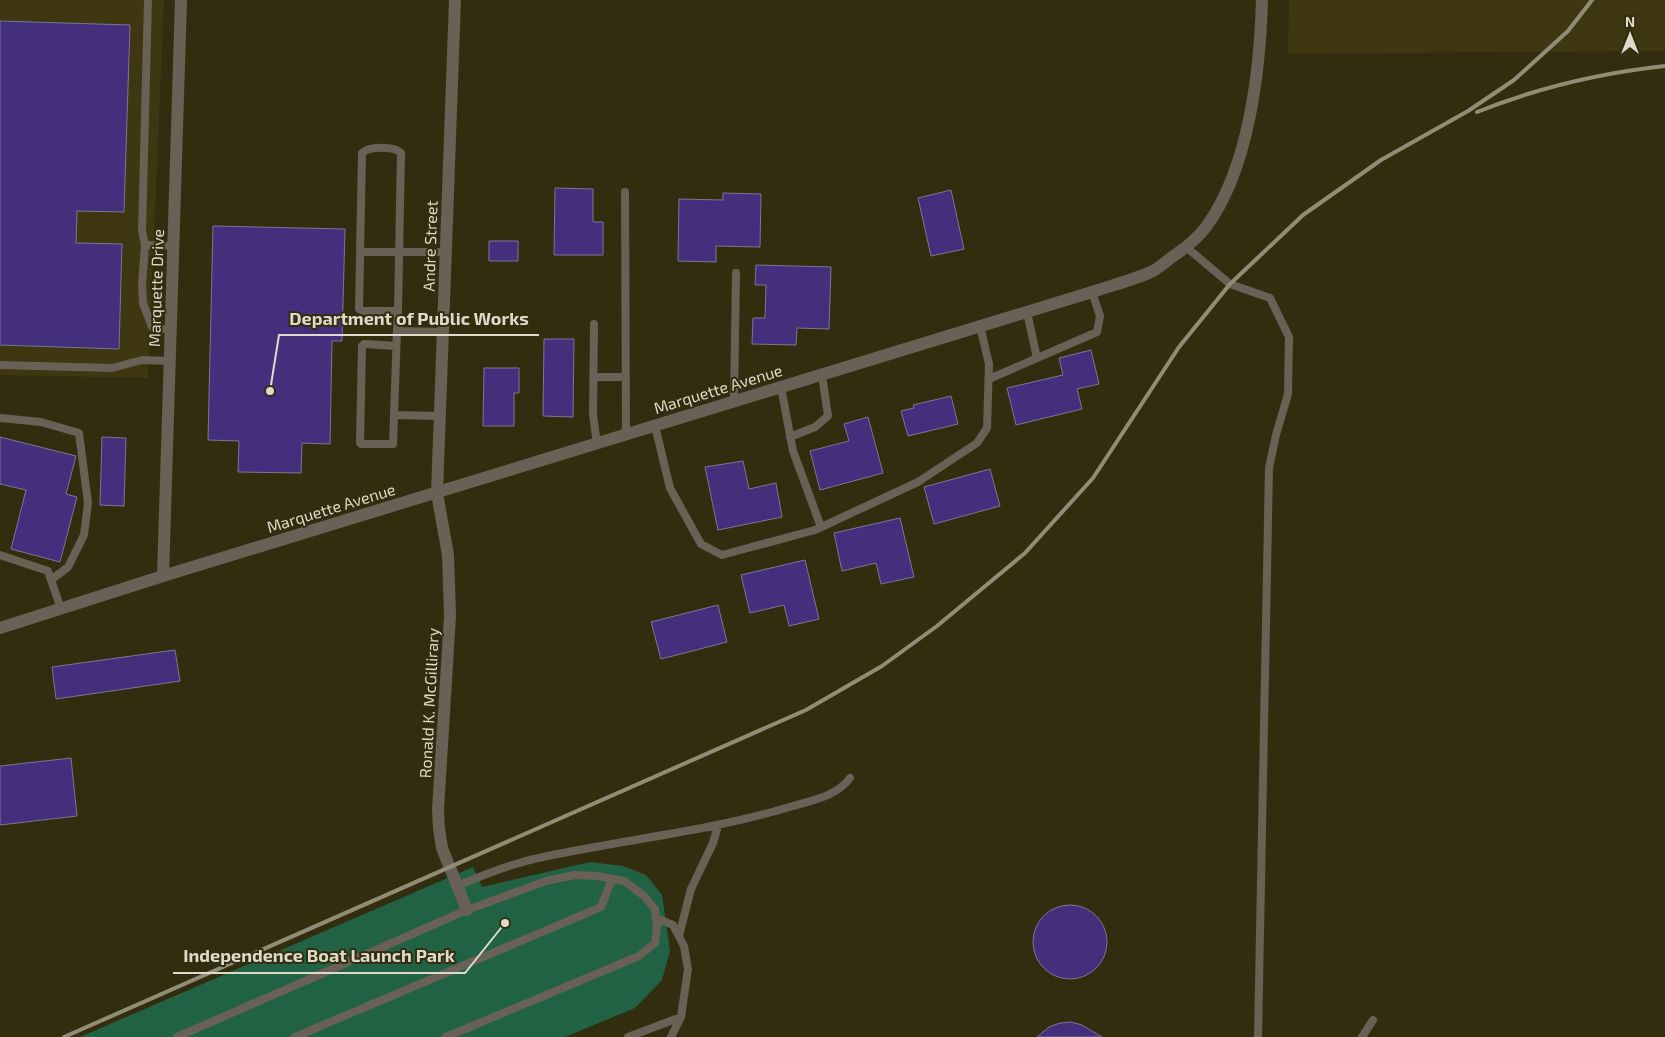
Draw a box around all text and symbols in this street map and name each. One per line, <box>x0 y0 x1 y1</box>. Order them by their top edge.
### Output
north arrow <box>1605 10 1655 60</box>
text: N <box>1625 13 1635 30</box>
street label: Andre Street <box>418 200 441 292</box>
street label: Marquette Drive <box>144 229 167 347</box>
callout: Department of Public Works <box>279 302 539 335</box>
text: Department of Public Works <box>289 307 529 329</box>
street label: Marquette Avenue <box>651 360 784 417</box>
street label: Marquette Avenue <box>264 479 397 536</box>
street label: Ronald K. McGillirary <box>415 627 442 779</box>
callout: Independence Boat Launch Park <box>173 940 465 973</box>
text: Independence Boat Launch Park <box>183 944 455 966</box>

